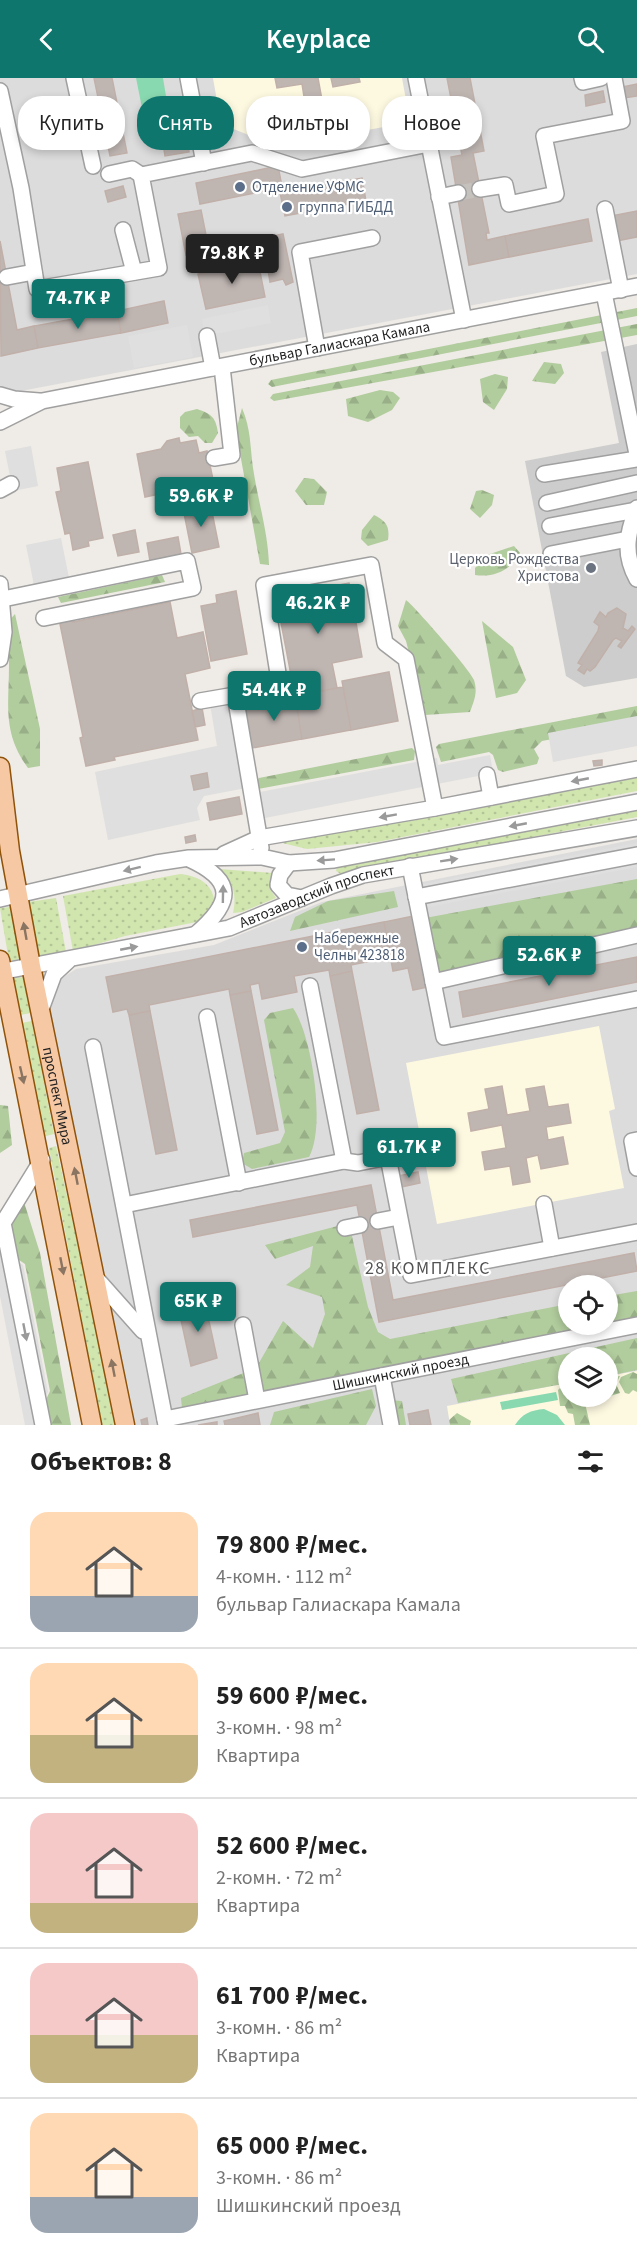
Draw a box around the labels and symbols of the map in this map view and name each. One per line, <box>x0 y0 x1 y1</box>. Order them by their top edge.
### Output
place label: Отделение УФМС <box>252 177 365 198</box>
marker: Отделение УФМС <box>233 180 247 194</box>
place label: группа ГИБДД <box>299 197 394 218</box>
marker: группа ГИБДД <box>280 200 294 214</box>
pin: 79.8K ₽ <box>177 234 287 285</box>
pin: 74.7K ₽ <box>23 279 133 330</box>
street label: бульвар Галиаскара Камала <box>247 316 432 371</box>
pin: 59.6K ₽ <box>146 477 256 528</box>
place label: Церковь Рождества Христова <box>449 549 579 587</box>
marker: Церковь Рождества Христова <box>584 561 598 575</box>
pin: 46.2K ₽ <box>263 584 373 635</box>
pin: 54.4K ₽ <box>219 671 329 722</box>
one-way arrow <box>570 776 589 785</box>
one-way arrow <box>378 812 397 821</box>
one-way arrow <box>508 821 527 830</box>
one-way arrow <box>440 855 459 864</box>
one-way arrow <box>317 856 336 865</box>
street label: Автозаводский проспект <box>236 859 396 933</box>
one-way arrow <box>122 865 140 874</box>
one-way arrow <box>218 885 228 904</box>
one-way arrow <box>20 921 29 940</box>
place label: Набережные Челны 423818 <box>314 928 405 966</box>
pin: 52.6K ₽ <box>494 936 604 987</box>
marker: Набережные Челны 423818 <box>295 940 309 954</box>
one-way arrow <box>119 943 138 952</box>
street label: проспект Мира <box>37 1045 78 1147</box>
one-way arrow <box>18 1065 28 1084</box>
pin: 61.7K ₽ <box>354 1128 464 1179</box>
one-way arrow <box>71 1167 80 1186</box>
one-way arrow <box>58 1256 67 1275</box>
district label: 28 КОМПЛЕКС <box>365 1256 491 1281</box>
pin: 65K ₽ <box>156 1282 240 1333</box>
one-way arrow <box>21 1322 30 1341</box>
street label: Шишкинский проезд <box>330 1348 470 1396</box>
one-way arrow <box>108 1358 117 1377</box>

